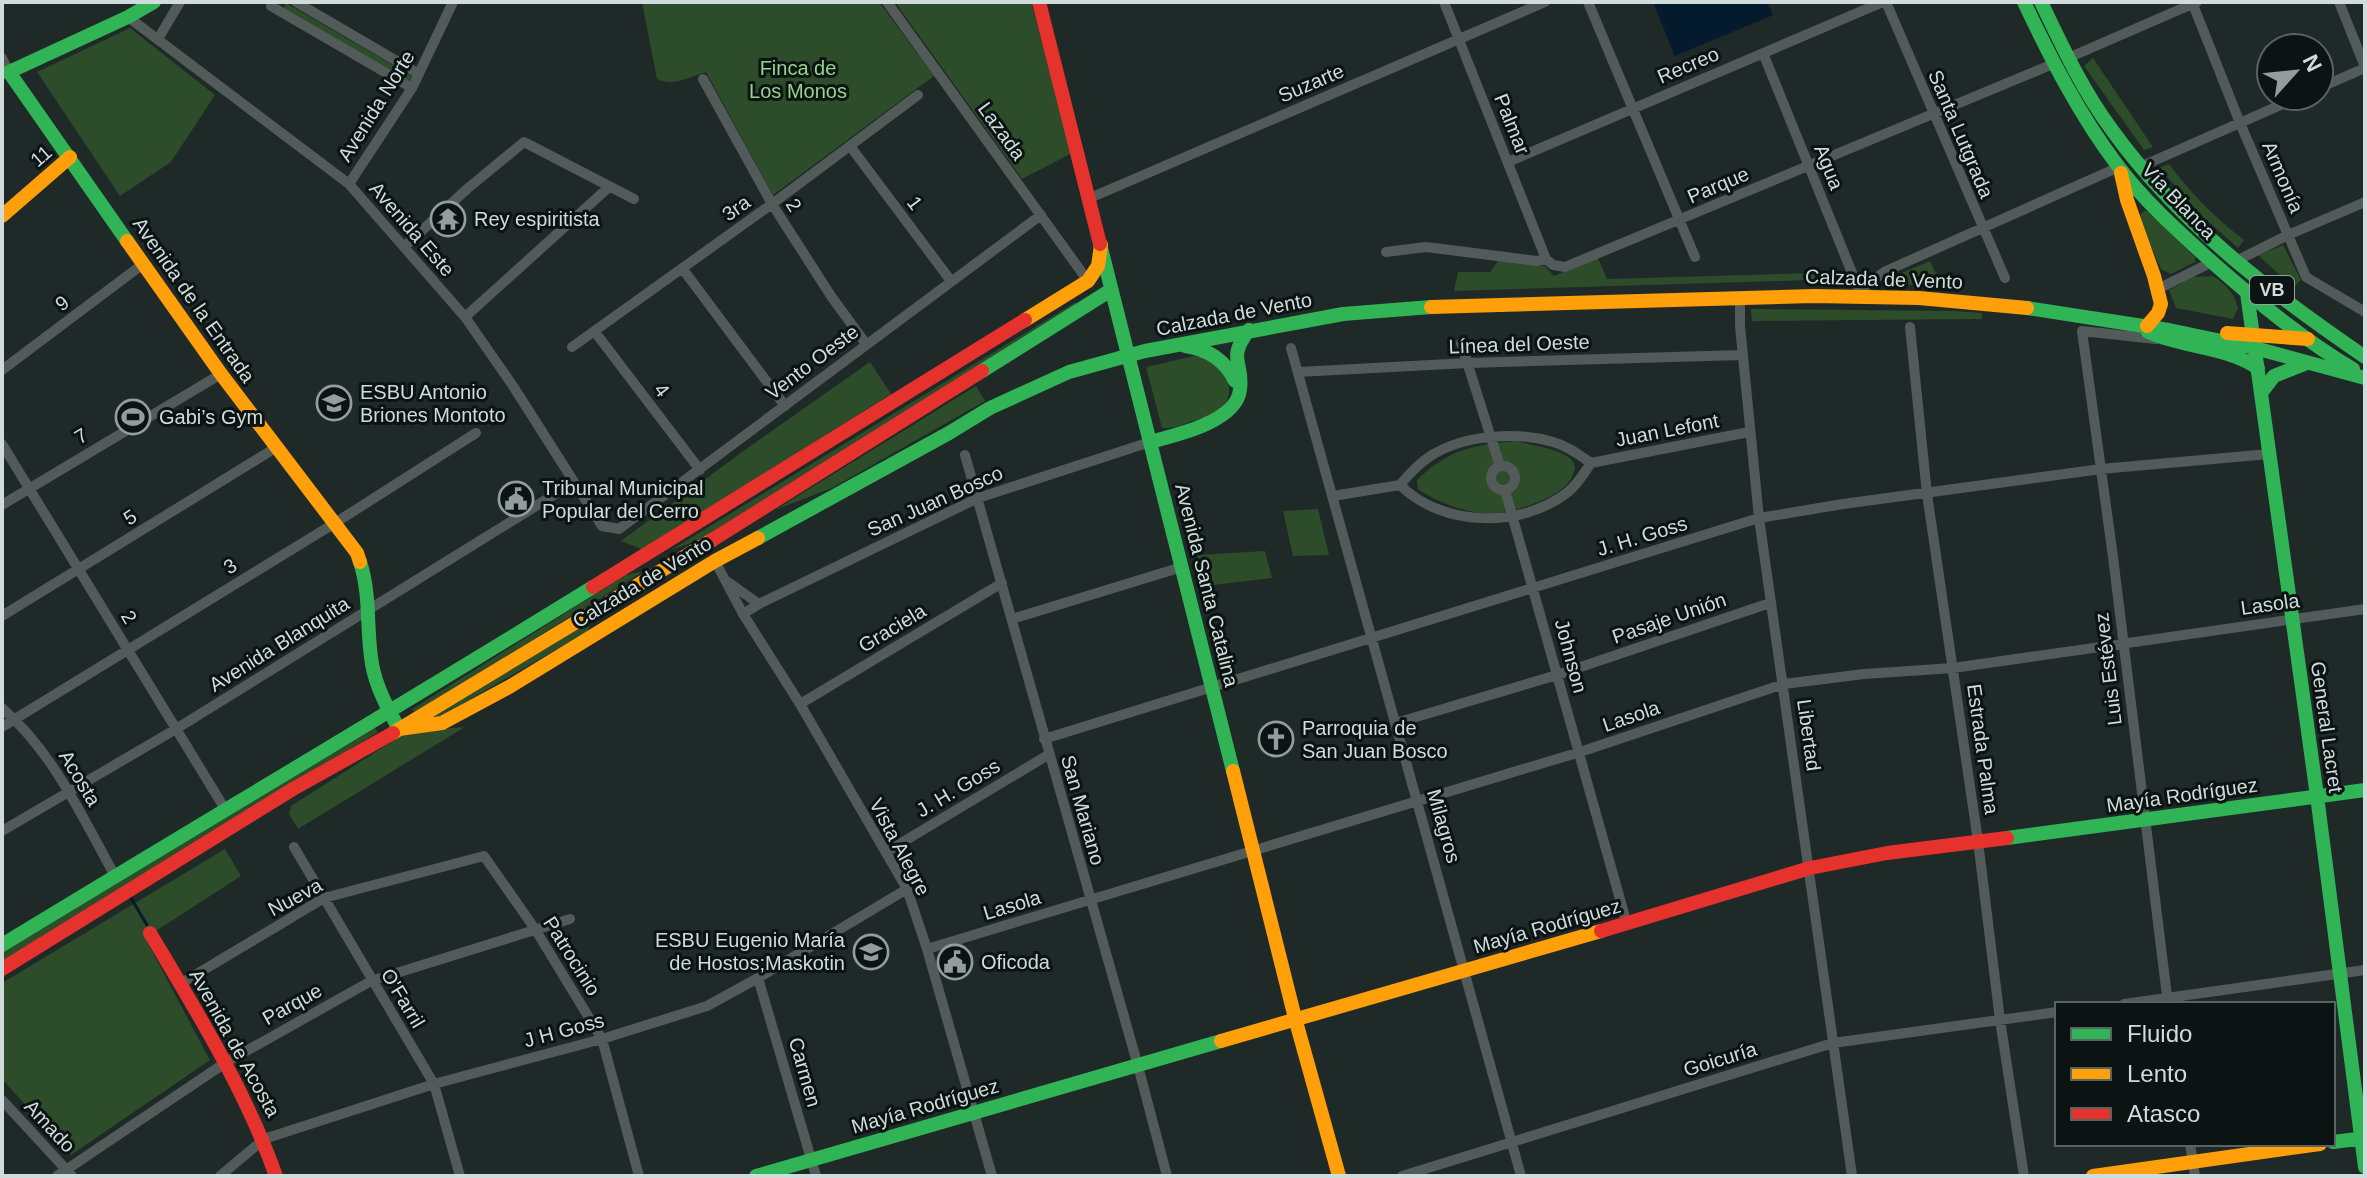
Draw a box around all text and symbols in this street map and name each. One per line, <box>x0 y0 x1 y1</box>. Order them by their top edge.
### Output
north arrow <box>2255 32 2335 112</box>
street label: Recreo <box>1654 42 1722 88</box>
street label: Avenida Norte <box>333 47 419 165</box>
text: N <box>2298 50 2327 76</box>
park label: Finca de Los Monos <box>749 57 847 102</box>
street label: Suzarte <box>1275 59 1347 107</box>
street label: Santa Lutgrada <box>1924 67 1998 202</box>
street label: Palmar <box>1490 91 1534 158</box>
street label: Lazada <box>974 98 1031 165</box>
street label: Armonía <box>2258 138 2308 217</box>
street label: 11 <box>26 141 56 171</box>
street label: Agua <box>1810 141 1848 194</box>
street label: Vía Blanca <box>2137 159 2221 244</box>
street label: Parque <box>1684 162 1752 208</box>
street label: Avenida Este <box>365 177 459 281</box>
street label: 3ra <box>718 190 755 225</box>
street label: 1 <box>903 192 927 214</box>
street label: 2 <box>782 194 806 216</box>
temple icon: Rey espiritista <box>429 200 467 238</box>
place label: Rey espiritista <box>474 208 600 230</box>
street label: Avenida de la Entrada <box>129 213 260 387</box>
street label: Calzada de Vento <box>1805 265 1963 293</box>
road number: VB <box>2250 276 2294 304</box>
street label: Calzada de Vento <box>1154 288 1314 340</box>
street label: 9 <box>51 291 73 315</box>
street label: Vento Oeste <box>761 320 863 404</box>
street label: Línea del Oeste <box>1448 331 1590 357</box>
street label: 4 <box>650 379 674 401</box>
place label: ESBU Antonio Briones Montoto <box>360 381 506 426</box>
school or university icon: ESBU Antonio Briones Montoto <box>315 384 353 422</box>
sports icon: Gabi’s Gym <box>114 398 152 436</box>
place label: Gabi’s Gym <box>159 406 263 428</box>
street label: Juan Lefont <box>1614 409 1721 451</box>
street label: 7 <box>71 424 91 448</box>
street label: San Juan Bosco <box>864 461 1006 541</box>
place label: Tribunal Municipal Popular del Cerro <box>542 477 704 522</box>
public building icon: Tribunal Municipal Popular del Cerro <box>497 480 535 518</box>
street label: Avenida Santa Catalina <box>1171 481 1243 690</box>
street label: 5 <box>119 505 141 529</box>
street label: J. H. Goss <box>1594 512 1690 560</box>
street label: Calzada de Vento <box>569 532 715 632</box>
street label: 3 <box>219 554 241 578</box>
street label: Pasaje Unión <box>1609 588 1729 648</box>
street label: Lasola <box>2239 589 2302 619</box>
street label: Avenida Blanquita <box>205 592 354 696</box>
street label: Graciela <box>854 599 930 657</box>
street label: 2 <box>117 607 141 627</box>
street label: Luis Estévez <box>2090 611 2126 727</box>
street label: Johnson <box>1551 617 1591 695</box>
street label: General Lacret <box>2307 660 2347 794</box>
street label: Estrada Palma <box>1963 683 2003 816</box>
street label: Lasola <box>1600 696 1663 736</box>
street label: Libertad <box>1793 698 1825 772</box>
place label: Parroquia de San Juan Bosco <box>1302 717 1448 762</box>
church icon: Parroquia de San Juan Bosco <box>1257 720 1295 758</box>
street label: Acosta <box>55 746 106 811</box>
street label: San Mariano <box>1057 752 1109 868</box>
street label: J. H. Goss <box>912 755 1004 821</box>
street label: Mayía Rodríguez <box>2105 774 2259 816</box>
street label: Milagros <box>1423 787 1465 865</box>
street label: Vista Alegre <box>865 795 935 899</box>
street label: Nueva <box>264 873 326 920</box>
street label: Lasola <box>981 886 1044 924</box>
street label: Mayía Rodríguez <box>1471 894 1623 958</box>
street label: Patrocinio <box>539 912 605 1000</box>
place label: ESBU Eugenio María de Hostos;Maskotin <box>655 929 846 974</box>
school or university icon: ESBU Eugenio María de Hostos;Maskotin <box>852 933 890 971</box>
public building icon: Oficoda <box>936 943 974 981</box>
place label: Oficoda <box>981 951 1051 973</box>
street label: Avenida de Acosta <box>185 965 285 1121</box>
street label: O'Farril <box>377 965 429 1031</box>
street label: Parque <box>258 979 326 1029</box>
legend <box>2055 1002 2335 1146</box>
street label: J H Goss <box>521 1009 607 1051</box>
text: Fluido <box>2127 1020 2192 1047</box>
street label: Carmen <box>785 1035 825 1109</box>
street label: Goicuría <box>1681 1037 1760 1081</box>
text: Lento <box>2127 1060 2187 1087</box>
street label: Mayía Rodríguez <box>849 1074 1001 1138</box>
street label: Amado <box>20 1095 80 1157</box>
text: Atasco <box>2127 1100 2200 1127</box>

